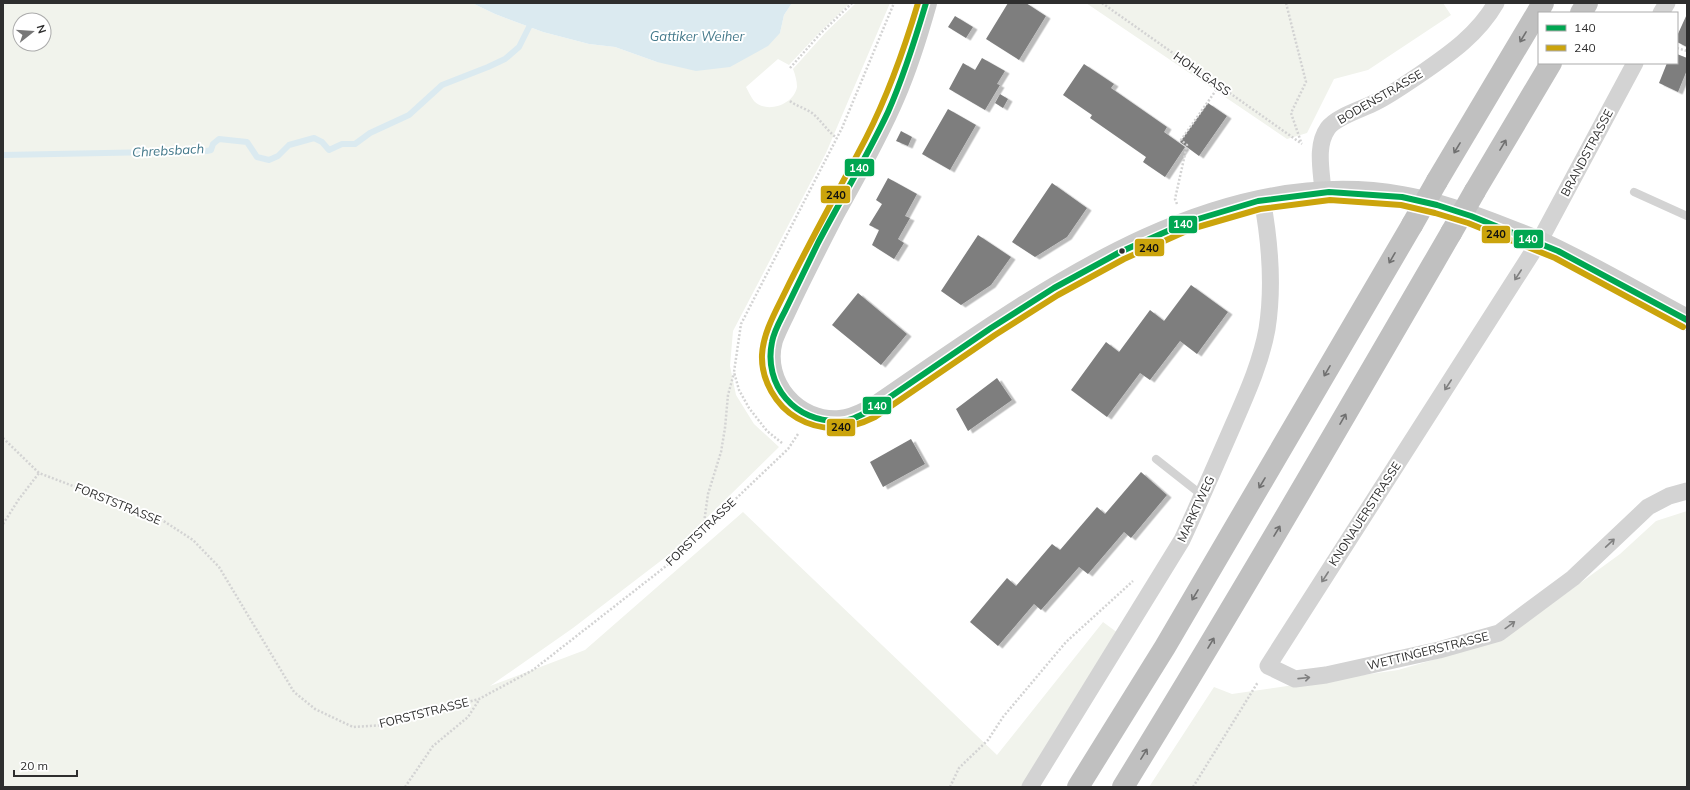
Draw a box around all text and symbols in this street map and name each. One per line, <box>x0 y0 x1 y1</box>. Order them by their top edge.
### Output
north arrow <box>12 12 52 52</box>
legend <box>1538 12 1678 64</box>
text: 140 <box>1574 20 1596 35</box>
text: N <box>34 23 49 35</box>
water label: Gattiker Weiher <box>650 28 745 44</box>
one-way arrow <box>1519 31 1527 42</box>
text: 240 <box>1574 40 1596 55</box>
street label: HOHLGASS <box>1171 48 1234 99</box>
street label: BODENSTRASSE <box>1334 66 1425 127</box>
street label: BRANDSTRASSE <box>1557 107 1616 199</box>
one-way arrow <box>1499 139 1507 151</box>
water label: Chrebsbach <box>132 140 204 160</box>
one-way arrow <box>1452 142 1460 154</box>
line badge: 140 <box>844 158 875 177</box>
text: 140 <box>849 161 869 175</box>
line badge: 240 <box>820 185 851 204</box>
text: 240 <box>826 188 846 202</box>
line badge: 140 <box>1168 215 1198 234</box>
text: 140 <box>1173 217 1193 231</box>
line badge: 240 <box>1481 225 1511 244</box>
text: 240 <box>1486 227 1506 241</box>
line badge: 140 <box>1513 229 1544 249</box>
text: 140 <box>1518 232 1538 246</box>
line badge: 240 <box>1134 238 1165 257</box>
text: 240 <box>1139 241 1159 255</box>
unlabelled marker <box>1117 246 1127 256</box>
one-way arrow <box>1388 252 1396 264</box>
one-way arrow <box>1514 269 1522 280</box>
one-way arrow <box>1322 365 1330 377</box>
one-way arrow <box>1444 379 1452 390</box>
line badge: 140 <box>862 396 892 415</box>
text: 140 <box>867 399 887 413</box>
one-way arrow <box>1340 413 1348 425</box>
line badge: 240 <box>826 418 856 437</box>
text: 240 <box>831 420 851 434</box>
street label: KNONAUERSTRASSE <box>1325 459 1404 569</box>
street label: MARKTWEG <box>1174 473 1217 544</box>
one-way arrow <box>1257 477 1265 489</box>
street label: FORSTSTRASSE <box>73 479 164 528</box>
street label: FORSTSTRASSE <box>662 494 739 569</box>
one-way arrow <box>1274 525 1282 537</box>
one-way arrow <box>1605 538 1615 548</box>
one-way arrow <box>1321 571 1329 582</box>
one-way arrow <box>1191 589 1199 601</box>
one-way arrow <box>1504 621 1515 629</box>
street label: WETTINGERSTRASSE <box>1366 628 1490 673</box>
one-way arrow <box>1208 637 1216 649</box>
one-way arrow <box>1297 674 1310 682</box>
street label: FORSTSTRASSE <box>378 694 470 731</box>
one-way arrow <box>1140 748 1148 760</box>
scale bar <box>14 752 77 778</box>
text: 20 m <box>20 758 48 773</box>

